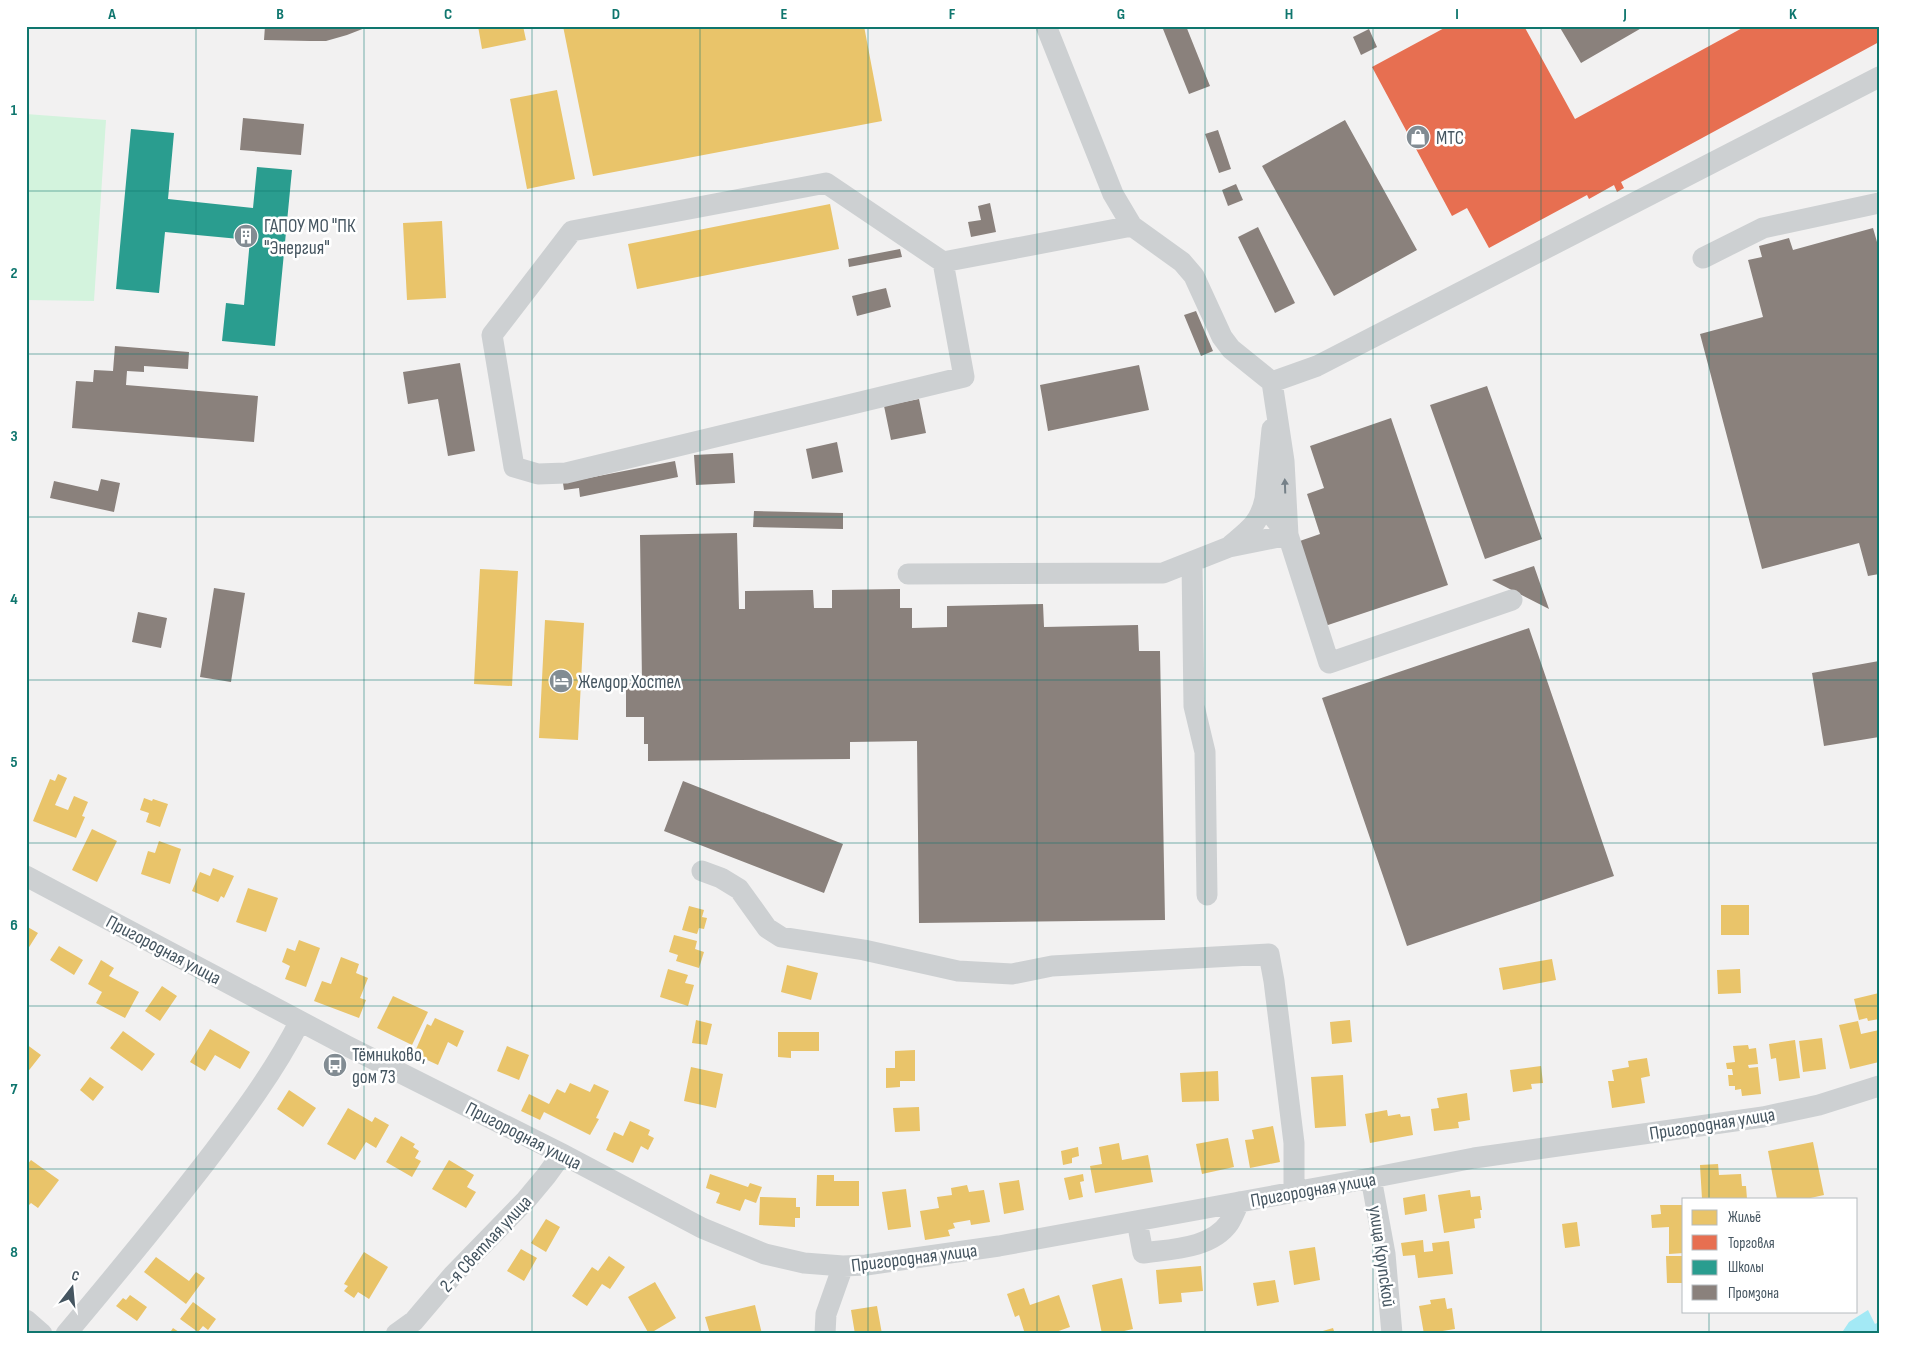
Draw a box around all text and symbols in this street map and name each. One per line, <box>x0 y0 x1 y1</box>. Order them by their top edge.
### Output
text: A <box>107 5 116 24</box>
text: B <box>276 5 284 24</box>
text: C <box>444 5 452 24</box>
text: D <box>612 5 620 24</box>
text: E <box>781 5 788 24</box>
text: F <box>949 5 956 24</box>
text: G <box>1117 5 1125 24</box>
text: H <box>1285 5 1293 24</box>
text: I <box>1455 5 1459 24</box>
text: J <box>1622 5 1627 24</box>
text: K <box>1789 5 1797 24</box>
text: 1 <box>11 101 18 120</box>
shop icon: МТС <box>1405 124 1431 150</box>
place label: МТС <box>1436 127 1464 150</box>
place label: ГАПОУ МО "ПК "Энергия" <box>264 215 356 260</box>
building icon: ГАПОУ МО "ПК "Энергия" <box>233 223 259 249</box>
text: 2 <box>10 264 18 283</box>
text: 3 <box>10 427 18 446</box>
one-way arrow <box>1280 478 1288 494</box>
text: 4 <box>10 590 18 609</box>
hotel icon: Желдор Хостел <box>548 668 574 694</box>
place label: Желдор Хостел <box>578 671 681 694</box>
text: 5 <box>10 753 18 772</box>
street label: Пригородная улица <box>102 910 225 990</box>
text: 6 <box>10 916 18 935</box>
place label: Тёмниково, дом 73 <box>352 1044 426 1089</box>
bus stop icon: Тёмниково, дом 73 <box>322 1052 348 1078</box>
text: 7 <box>11 1080 18 1099</box>
street label: Пригородная улица <box>462 1097 585 1175</box>
street label: Пригородная улица <box>1648 1103 1777 1146</box>
street label: Пригородная улица <box>1249 1168 1378 1213</box>
street label: 2-я Светлая улица <box>435 1191 537 1297</box>
legend <box>1682 1198 1858 1312</box>
street label: улица Крупской <box>1363 1204 1400 1308</box>
text: Жильё <box>1728 1208 1761 1227</box>
text: Торговля <box>1728 1234 1775 1253</box>
street label: Пригородная улица <box>850 1239 978 1278</box>
text: 8 <box>10 1243 18 1262</box>
text: Школы <box>1728 1258 1764 1277</box>
north arrow <box>48 1262 98 1312</box>
text: С <box>70 1267 81 1285</box>
text: Промзона <box>1728 1284 1779 1303</box>

